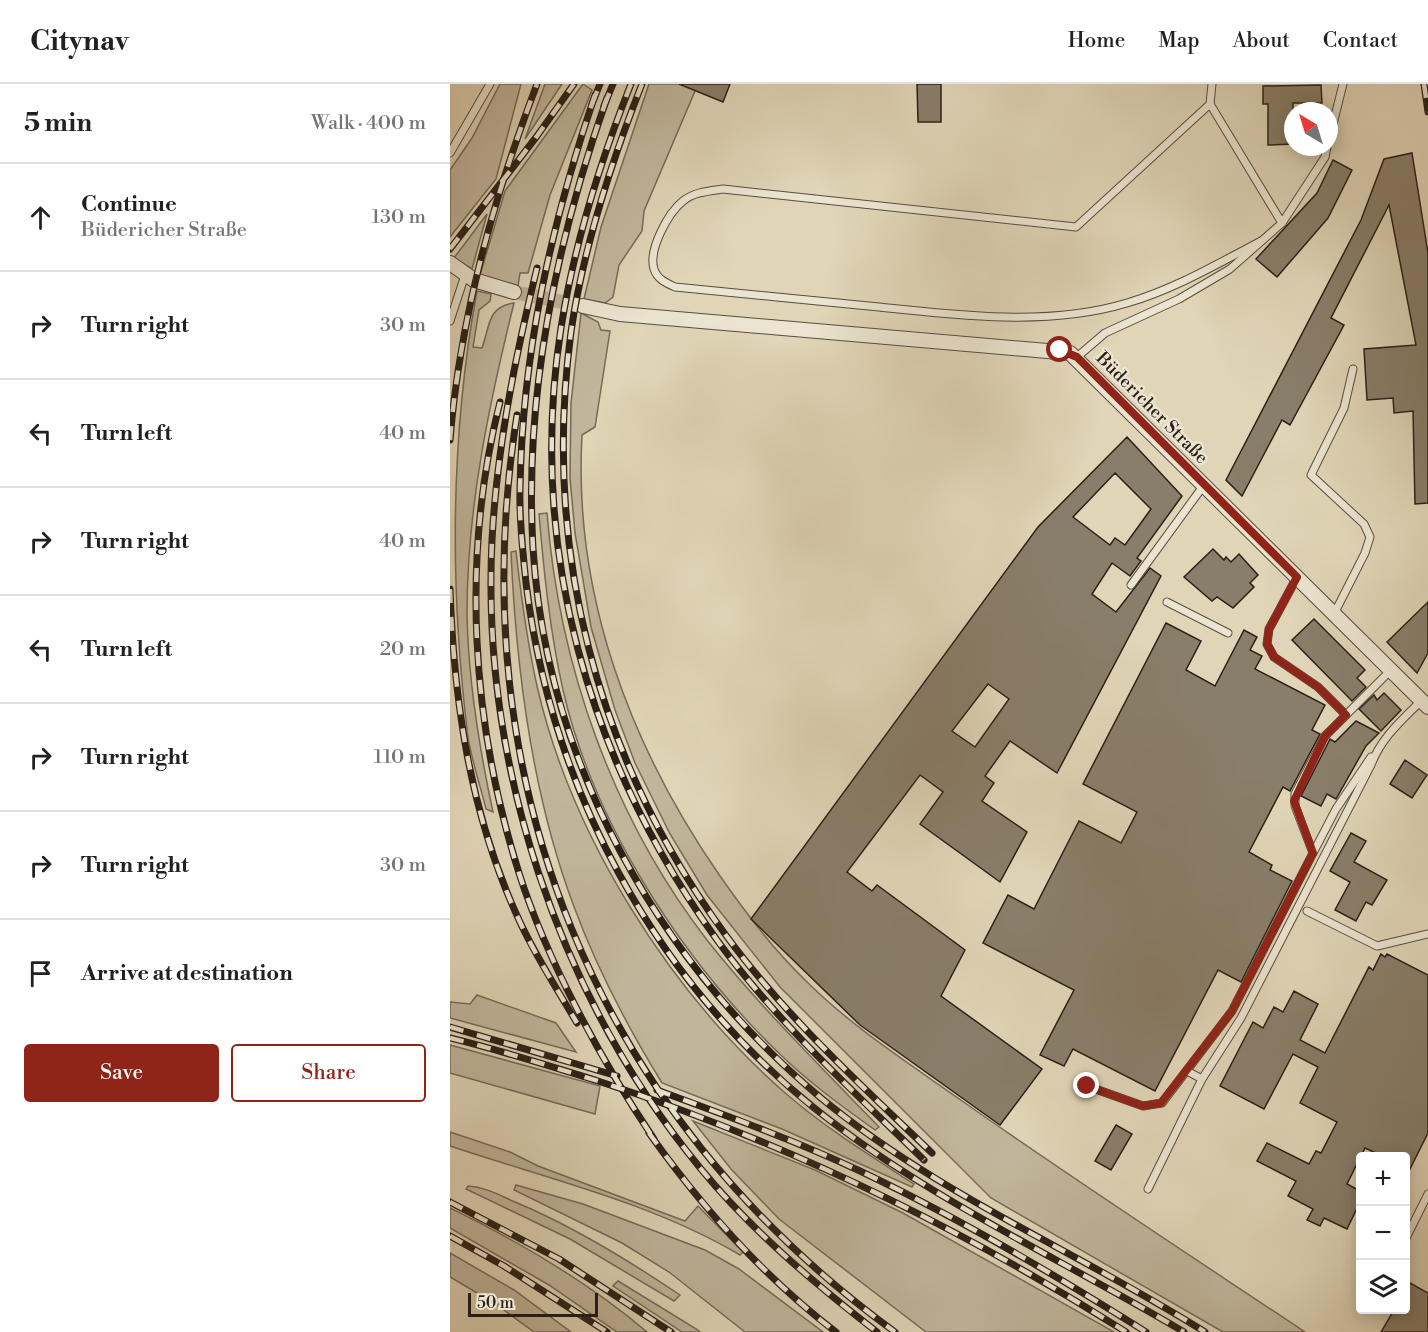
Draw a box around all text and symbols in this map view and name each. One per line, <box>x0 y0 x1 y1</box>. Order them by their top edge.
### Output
text: Citynav <box>30 24 129 59</box>
text: Home <box>1068 28 1125 54</box>
text: Map <box>1158 28 1200 54</box>
text: About <box>1233 28 1290 54</box>
text: Contact <box>1323 28 1398 54</box>
north arrow <box>1284 102 1338 156</box>
text: 5 min <box>24 107 92 139</box>
text: Walk · 400 m <box>311 111 426 136</box>
text: Continue <box>81 191 177 218</box>
icon: ahead <box>24 201 57 234</box>
text: 130 m <box>371 205 426 230</box>
text: Büdericher Straße <box>81 218 247 243</box>
icon: right <box>24 309 57 342</box>
text: Turn right <box>81 312 189 339</box>
text: 30 m <box>380 313 426 338</box>
route start <box>1046 336 1072 362</box>
street label: Büdericher Straße <box>1090 346 1213 469</box>
icon: left <box>24 417 57 450</box>
text: Turn left <box>81 420 172 447</box>
text: 40 m <box>379 421 426 446</box>
icon: right <box>24 525 57 558</box>
text: Turn right <box>81 528 189 555</box>
text: 40 m <box>379 529 426 554</box>
icon: left <box>24 633 57 666</box>
text: Turn left <box>81 636 172 663</box>
text: 20 m <box>380 637 426 662</box>
icon: right <box>24 741 57 774</box>
text: Turn right <box>81 744 189 771</box>
text: 110 m <box>374 745 426 770</box>
icon: right <box>24 849 57 882</box>
text: Turn right <box>81 852 189 879</box>
text: 30 m <box>380 853 426 878</box>
icon: arrive <box>24 957 57 990</box>
text: Arrive at destination <box>81 960 293 987</box>
button: Save <box>24 1044 219 1102</box>
button: Share <box>231 1044 426 1102</box>
route end <box>1073 1072 1099 1098</box>
map controls <box>1356 1152 1410 1314</box>
button: + <box>1356 1152 1410 1206</box>
button: − <box>1356 1206 1410 1260</box>
button: layers <box>1356 1260 1410 1314</box>
scale bar <box>468 1290 598 1318</box>
text: 50 m <box>477 1293 514 1313</box>

